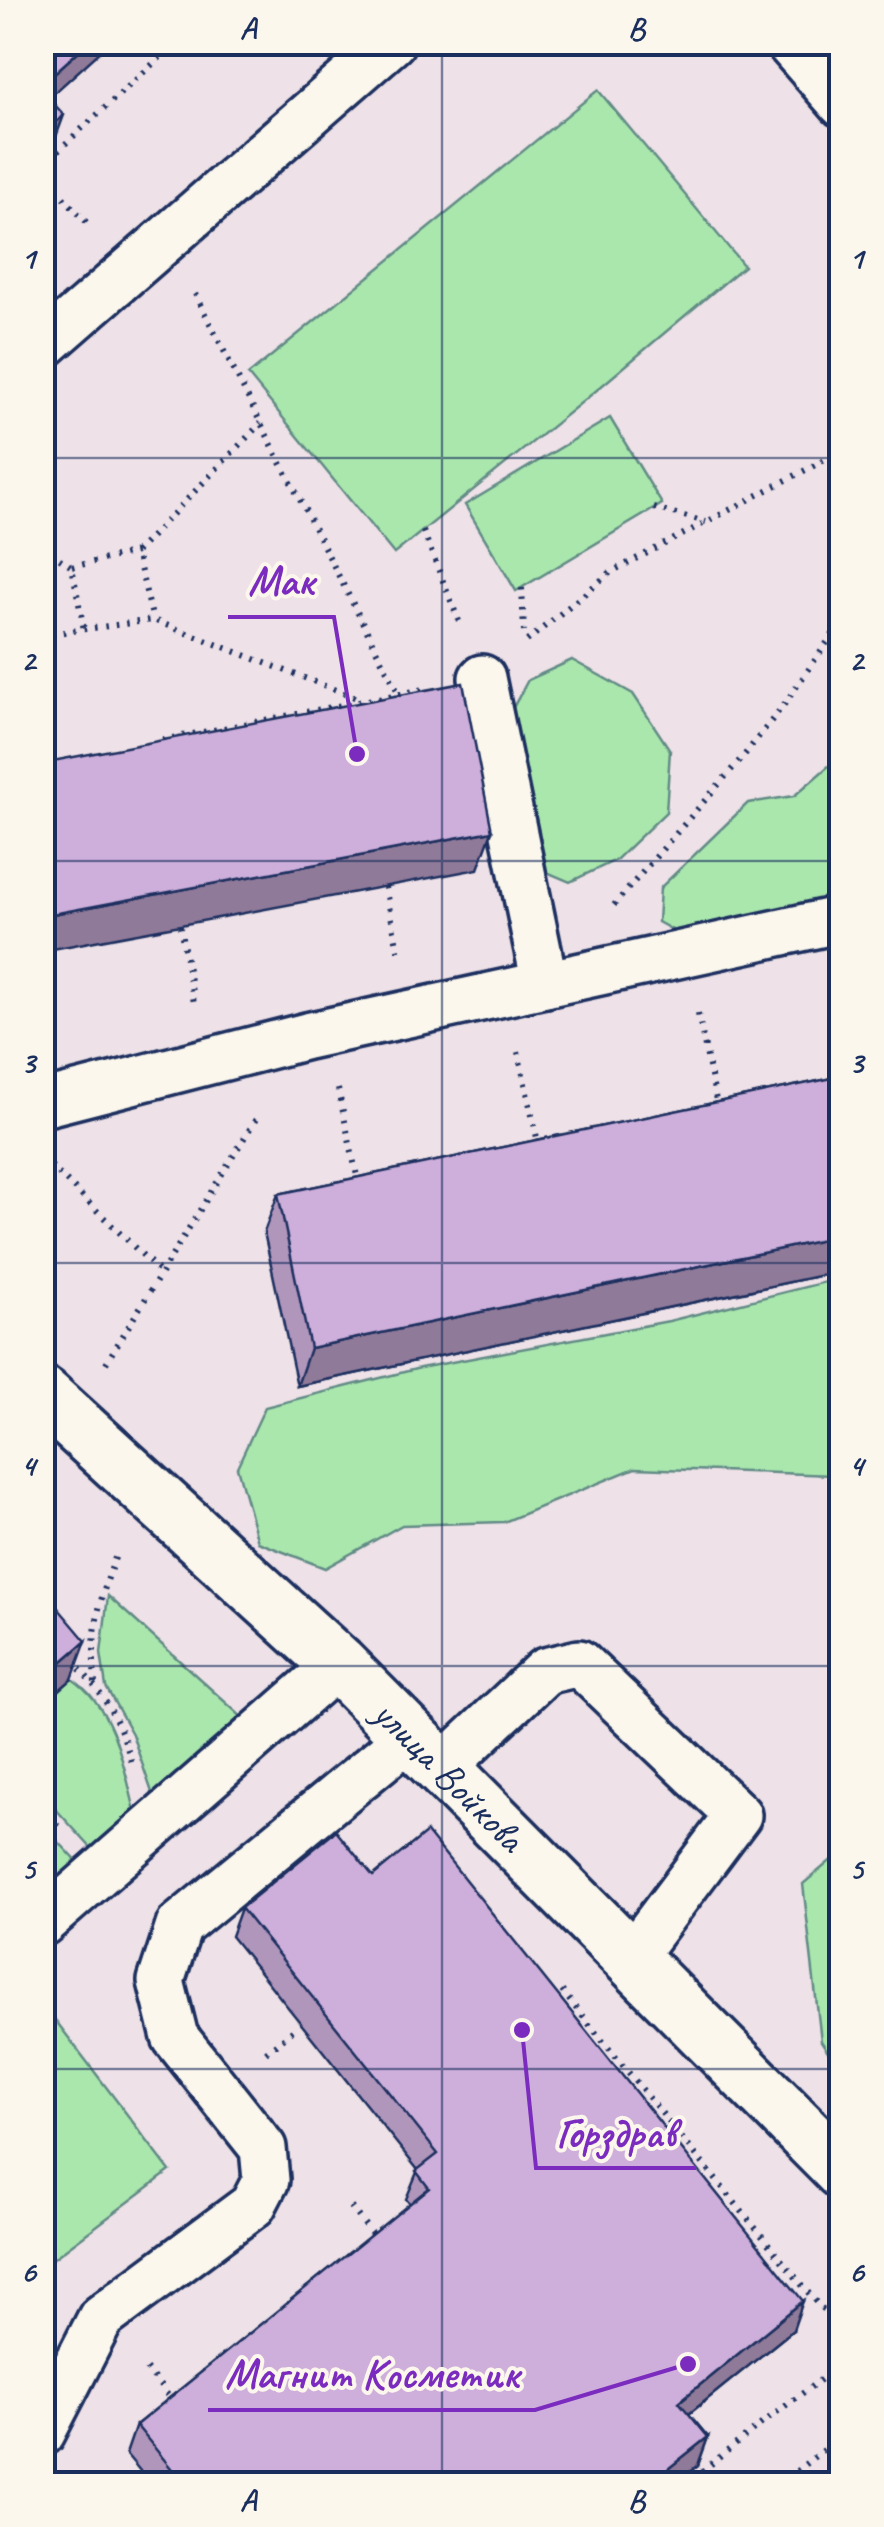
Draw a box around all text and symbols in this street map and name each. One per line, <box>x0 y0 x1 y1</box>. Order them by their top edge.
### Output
text: A <box>240 8 259 49</box>
text: B <box>628 8 647 49</box>
text: 1 <box>21 237 39 278</box>
text: 1 <box>849 237 867 278</box>
callout: Мак <box>228 545 334 617</box>
text: Мак <box>248 555 318 608</box>
text: 2 <box>21 640 38 681</box>
text: 2 <box>849 640 866 681</box>
text: 3 <box>21 1042 38 1083</box>
text: 3 <box>849 1042 866 1083</box>
text: 4 <box>21 1445 39 1486</box>
text: 4 <box>849 1445 867 1486</box>
street label: улица Войкова <box>361 1688 537 1864</box>
text: 5 <box>21 1848 38 1889</box>
text: 5 <box>849 1848 866 1889</box>
callout: Горздрав <box>536 2096 696 2168</box>
text: Горздрав <box>556 2107 683 2160</box>
text: 6 <box>20 2251 37 2292</box>
text: 6 <box>848 2251 865 2292</box>
callout: Магнит Косметик <box>208 2338 535 2410</box>
text: Магнит Косметик <box>225 2348 523 2401</box>
text: A <box>240 2480 259 2521</box>
text: B <box>628 2480 647 2521</box>

